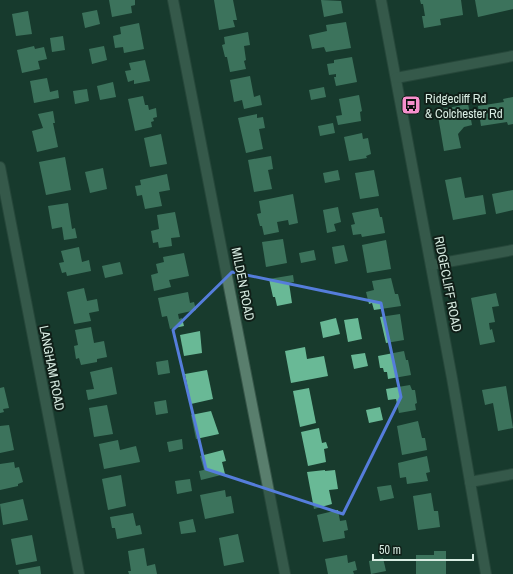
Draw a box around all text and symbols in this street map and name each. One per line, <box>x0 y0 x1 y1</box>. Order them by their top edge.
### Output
place label: Ridgecliff Rd & Colchester Rd <box>425 90 503 122</box>
bus stop icon: Ridgecliff Rd & Colchester Rd <box>400 94 422 116</box>
street label: RIDGECLIFF ROAD <box>430 235 466 334</box>
street label: MILDEN ROAD <box>228 246 258 322</box>
street label: LANGHAM ROAD <box>35 324 69 412</box>
scale bar <box>373 536 473 562</box>
text: 50 m <box>379 542 401 558</box>

